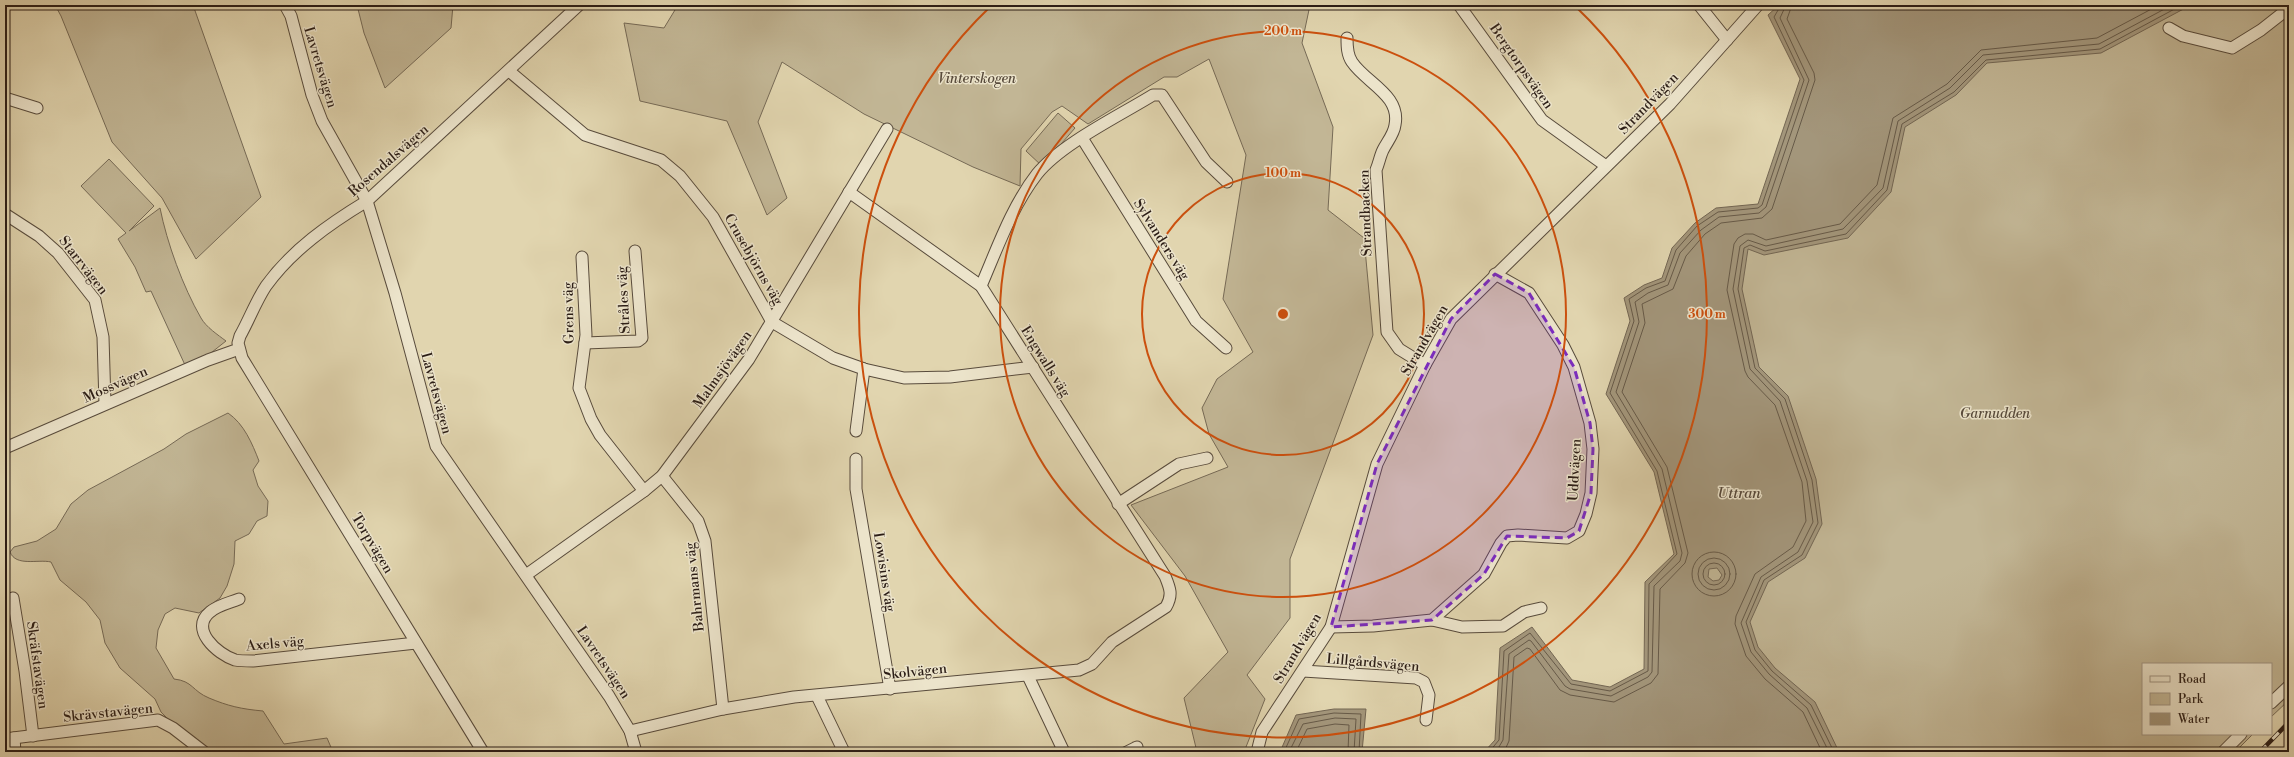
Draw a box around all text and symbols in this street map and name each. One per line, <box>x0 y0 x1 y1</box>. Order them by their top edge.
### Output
street label: Bergtorpsvägen <box>1484 20 1558 113</box>
street label: Lavretsvägen <box>299 24 341 111</box>
text: 200 m <box>1264 24 1302 39</box>
street label: Strandvägen <box>1615 69 1683 138</box>
park label: Vinterskogen <box>938 70 1016 88</box>
street label: Rosendalsvägen <box>345 120 433 201</box>
text: 100 m <box>1265 166 1301 181</box>
street label: Strandbacken <box>1355 168 1377 257</box>
street label: Sylvanders väg <box>1129 196 1194 284</box>
street label: Crusebjörns väg <box>720 211 787 309</box>
street label: Starrvägen <box>55 233 112 299</box>
street label: Stråles väg <box>613 265 635 334</box>
street label: Grens väg <box>559 281 579 344</box>
street label: Strandvägen <box>1397 301 1453 379</box>
centre of rings <box>1276 307 1290 321</box>
text: 300 m <box>1688 307 1726 322</box>
street label: Engwalls väg <box>1016 323 1075 401</box>
street label: Malmsjövägen <box>689 327 757 412</box>
street label: Lavretsvägen <box>416 350 456 437</box>
street label: Mossvägen <box>80 362 151 407</box>
park label: Garnudden <box>1960 405 2030 423</box>
street label: Uddvägen <box>1564 438 1586 502</box>
water label: Uttran <box>1717 484 1761 503</box>
street label: Torpvägen <box>347 510 398 578</box>
street label: Lowisins väg <box>869 531 899 614</box>
street label: Bahrmans väg <box>681 541 709 633</box>
street label: Strandvägen <box>1270 609 1326 687</box>
street label: Skräfstavägen <box>22 620 52 711</box>
street label: Lavretsvägen <box>572 623 635 703</box>
street label: Axels väg <box>244 632 305 656</box>
street label: Lillgårdsvägen <box>1326 650 1421 676</box>
street label: Skolvägen <box>882 660 948 684</box>
legend <box>2142 663 2272 735</box>
text: Road <box>2178 672 2206 687</box>
text: Park <box>2178 692 2204 707</box>
street label: Skrävstavägen <box>62 699 155 727</box>
text: Water <box>2177 712 2210 727</box>

